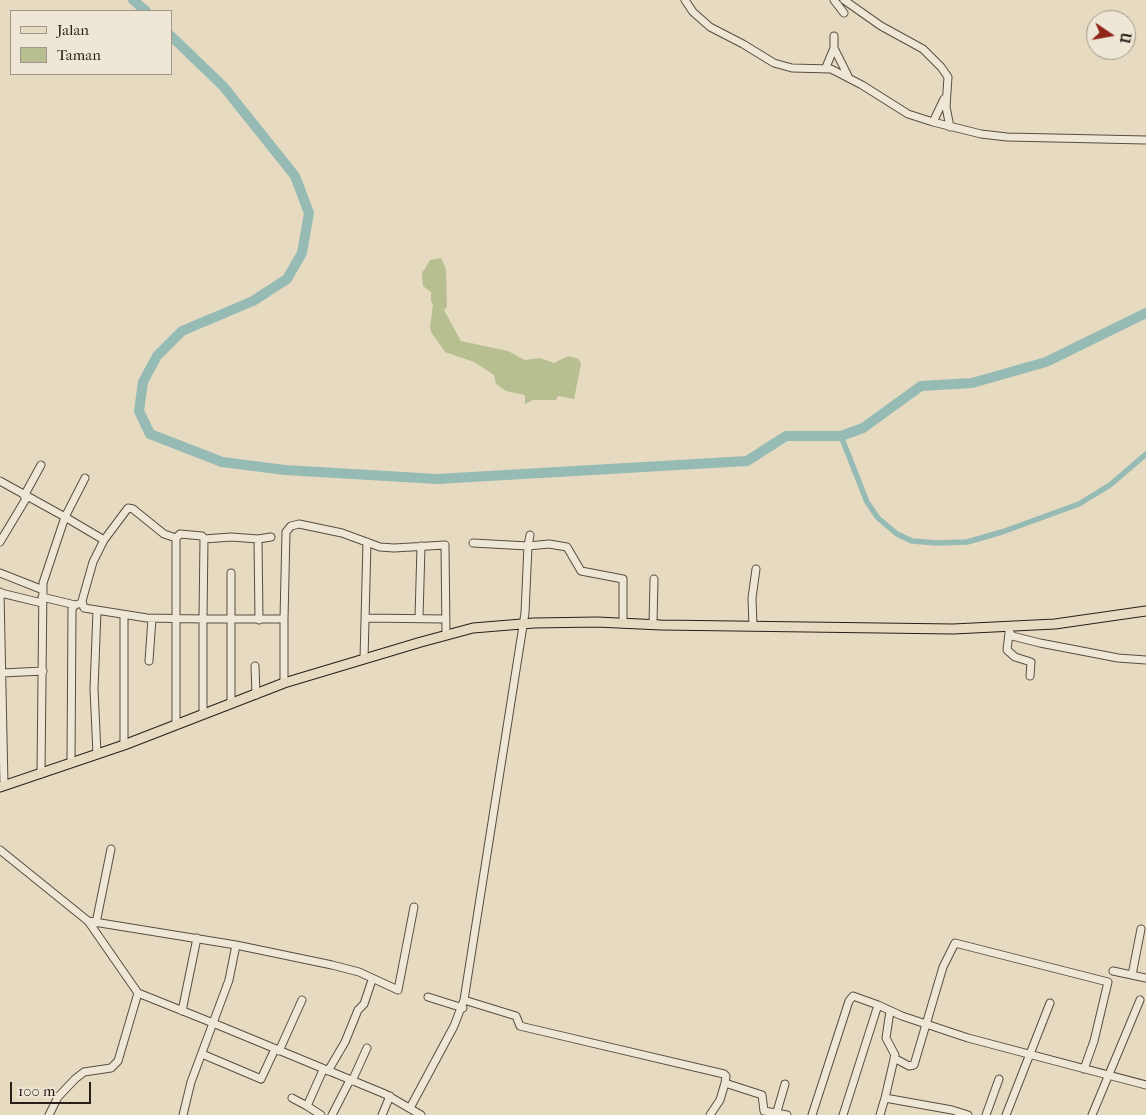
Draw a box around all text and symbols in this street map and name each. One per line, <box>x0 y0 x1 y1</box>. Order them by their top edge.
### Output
legend <box>10 10 172 75</box>
north arrow <box>1086 10 1136 60</box>
text: Jalan <box>57 21 89 39</box>
text: U <box>1116 31 1135 45</box>
text: Taman <box>57 46 101 64</box>
scale bar <box>12 1072 94 1104</box>
text: 100 m <box>18 1082 56 1100</box>

